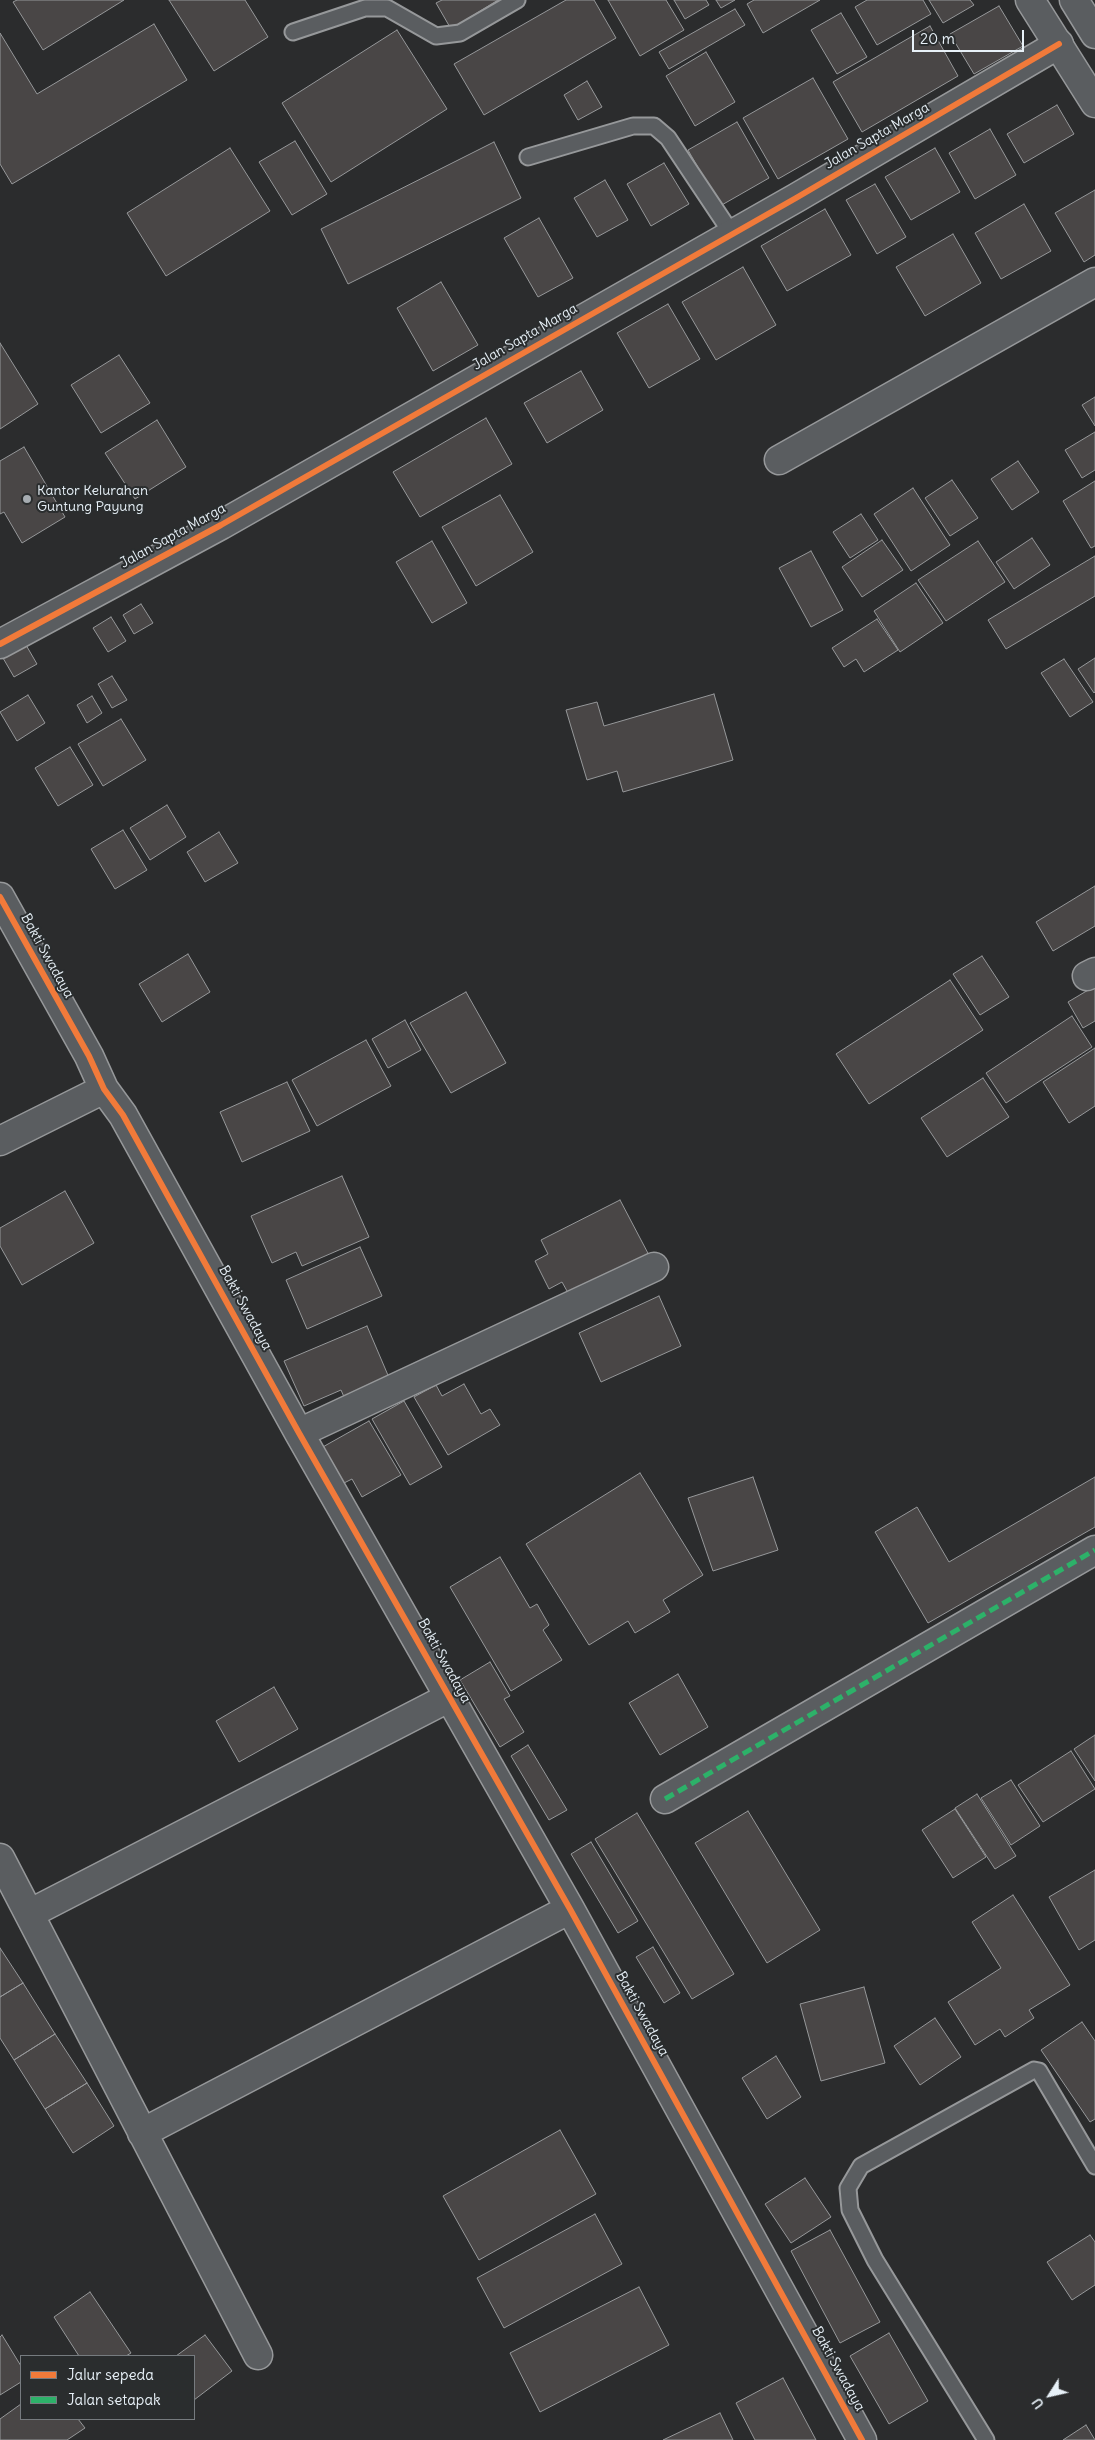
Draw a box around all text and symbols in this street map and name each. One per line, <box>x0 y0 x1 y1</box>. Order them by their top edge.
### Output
scale bar <box>915 20 1028 52</box>
text: 20 m <box>920 29 955 48</box>
street label: Jalan Sapta Marga <box>822 99 932 173</box>
street label: Jalan Sapta Marga <box>470 300 580 374</box>
place label: Kantor Kelurahan Guntung Payung <box>37 483 148 516</box>
marker: Kantor Kelurahan Guntung Payung <box>21 493 33 505</box>
street label: Jalan Sapta Marga <box>117 500 229 572</box>
street label: Bakti Swadaya <box>17 911 77 1001</box>
street label: Bakti Swadaya <box>215 1263 275 1353</box>
street label: Bakti Swadaya <box>414 1616 474 1706</box>
street label: Bakti Swadaya <box>612 1969 672 2059</box>
street label: Bakti Swadaya <box>808 2324 868 2414</box>
legend <box>20 2355 195 2420</box>
text: Jalur sepeda <box>67 2365 154 2384</box>
north arrow <box>1025 2370 1075 2420</box>
text: Jalan setapak <box>67 2390 161 2409</box>
text: U <box>1028 2395 1048 2413</box>

